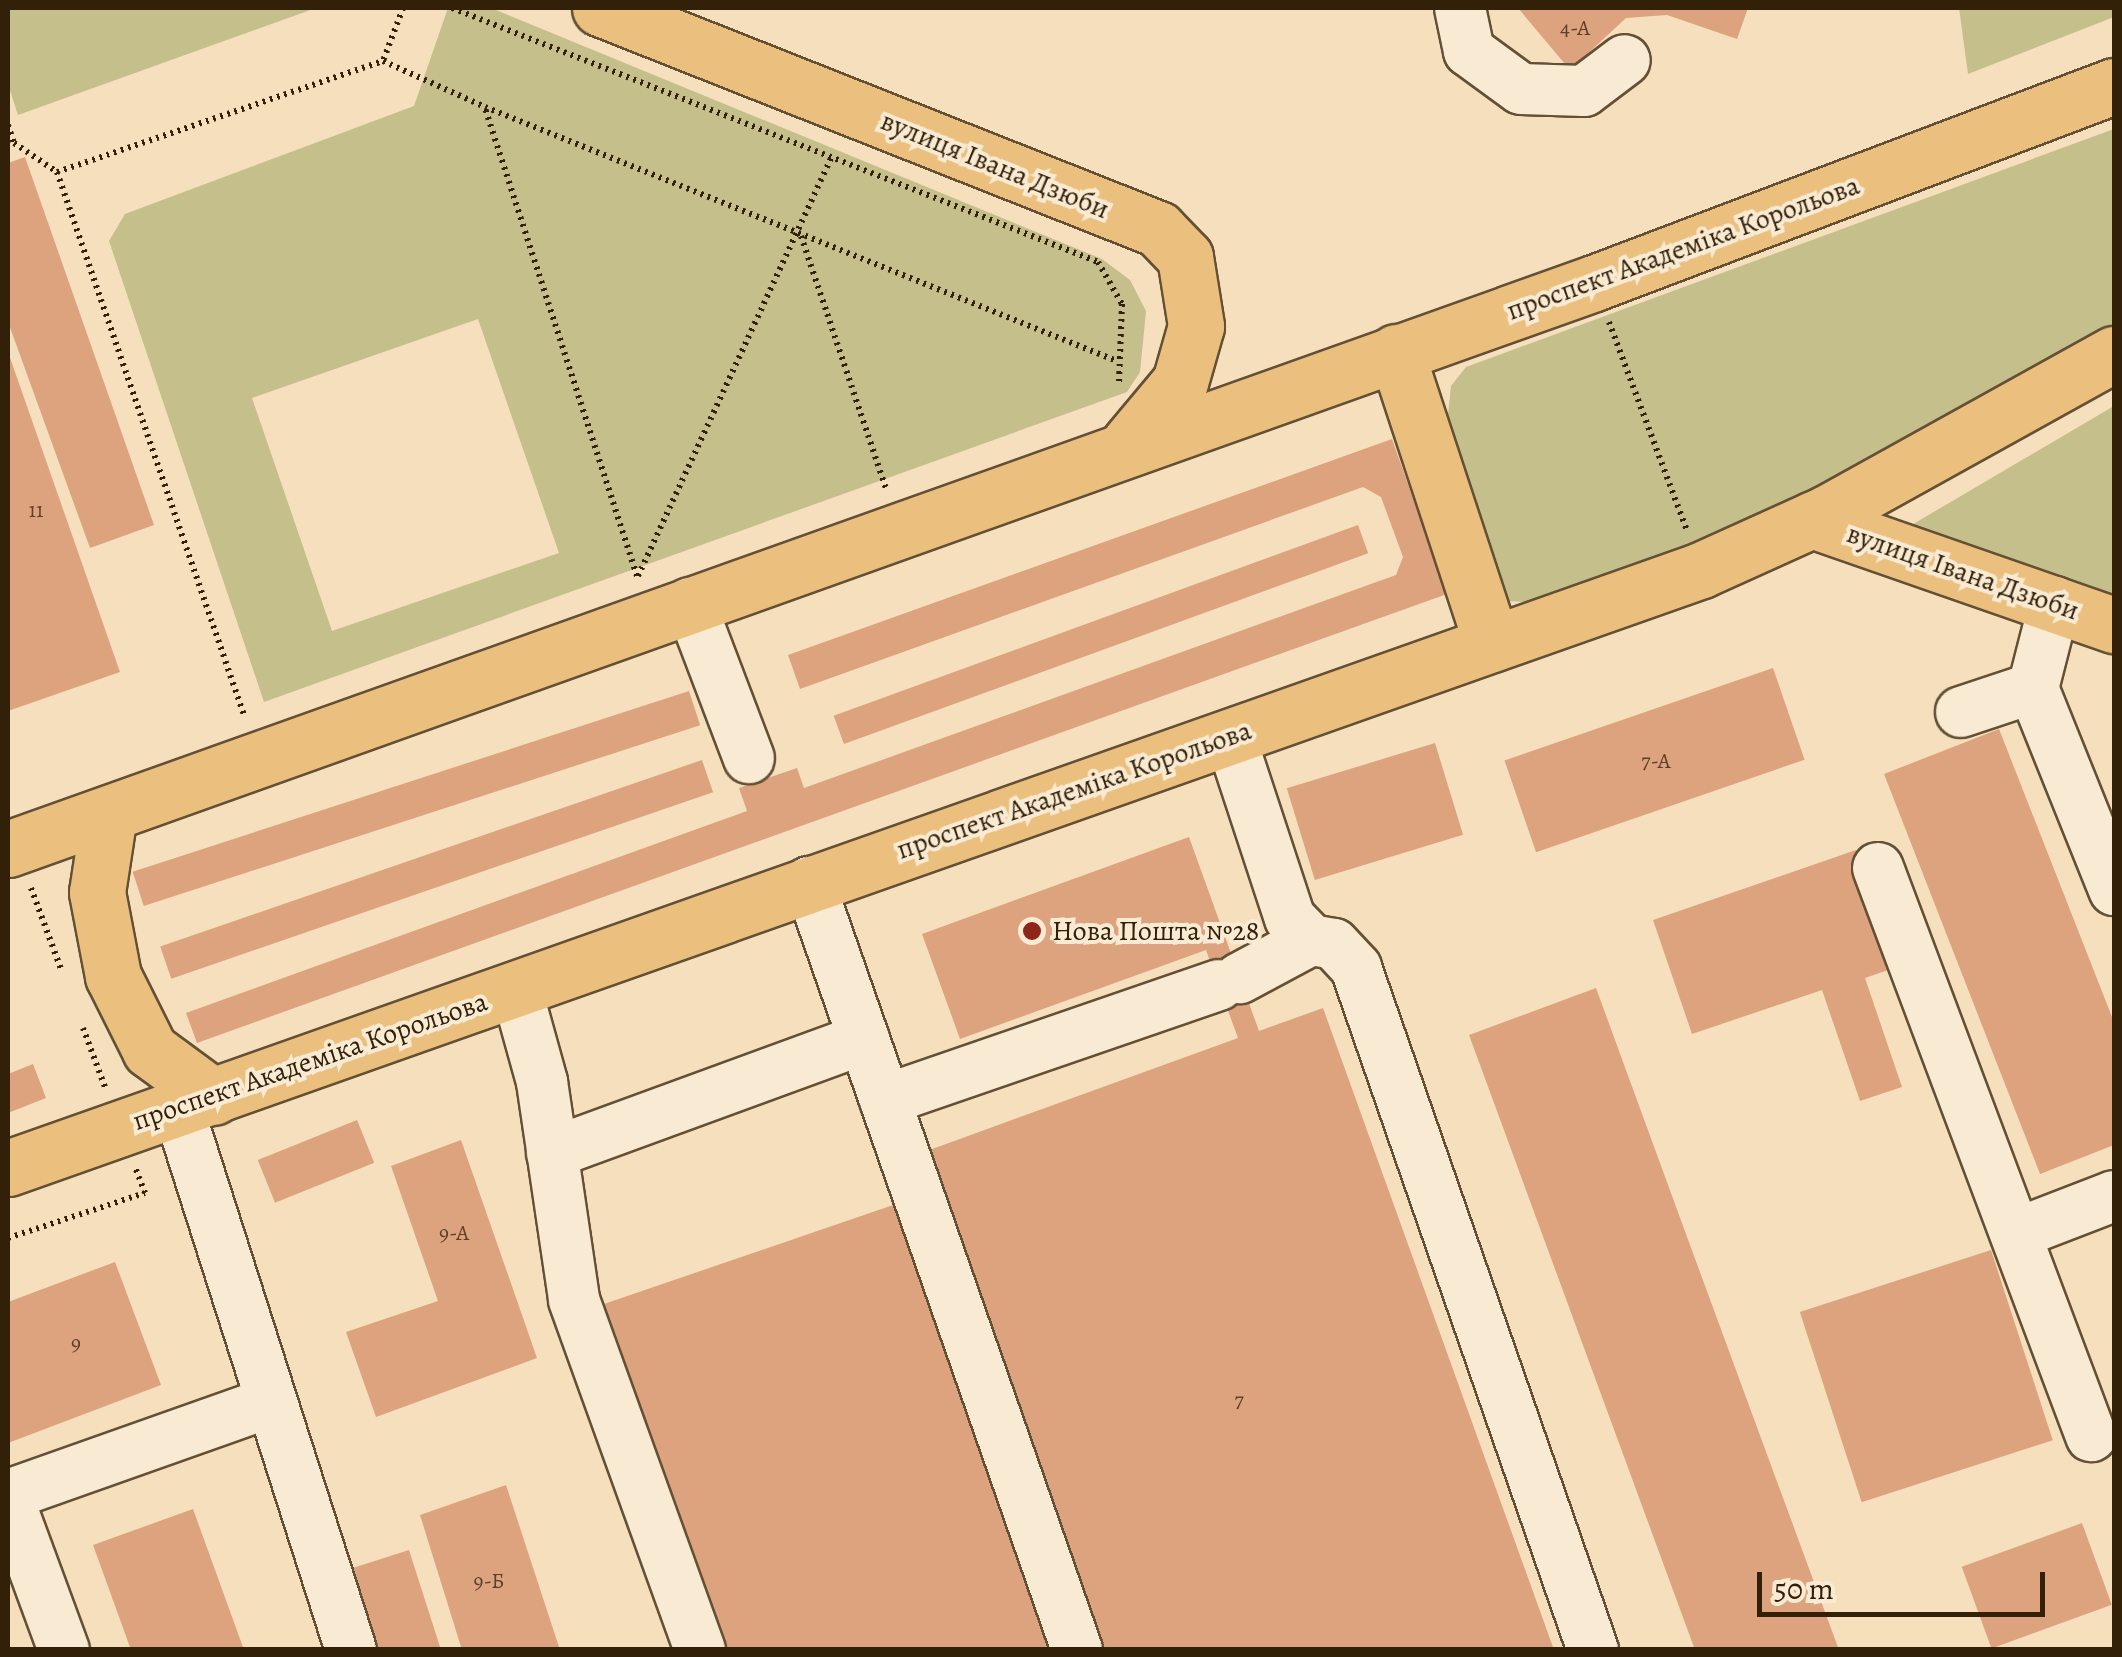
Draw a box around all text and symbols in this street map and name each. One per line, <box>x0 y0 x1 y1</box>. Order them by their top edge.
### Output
house number: 4-А <box>1560 16 1590 42</box>
street label: вулиця Івана Дзюби <box>876 104 1114 226</box>
street label: проспект Академіка Корольова <box>1502 168 1864 328</box>
house number: 11 <box>28 498 44 524</box>
street label: вулиця Івана Дзюби <box>1843 517 2083 627</box>
street label: проспект Академіка Корольова <box>892 713 1256 867</box>
house number: 7-А <box>1641 749 1671 775</box>
place label: Нова Пошта №28 <box>1052 914 1259 948</box>
marker: Нова Пошта №28 <box>1021 920 1043 942</box>
street label: проспект Академіка Корольова <box>128 984 492 1138</box>
house number: 9-А <box>439 1221 469 1247</box>
house number: 9 <box>71 1331 81 1357</box>
house number: 7 <box>1234 1388 1244 1414</box>
scale bar <box>1762 1552 2050 1614</box>
house number: 9-Б <box>474 1569 504 1595</box>
text: 50 m <box>1774 1569 1834 1609</box>

